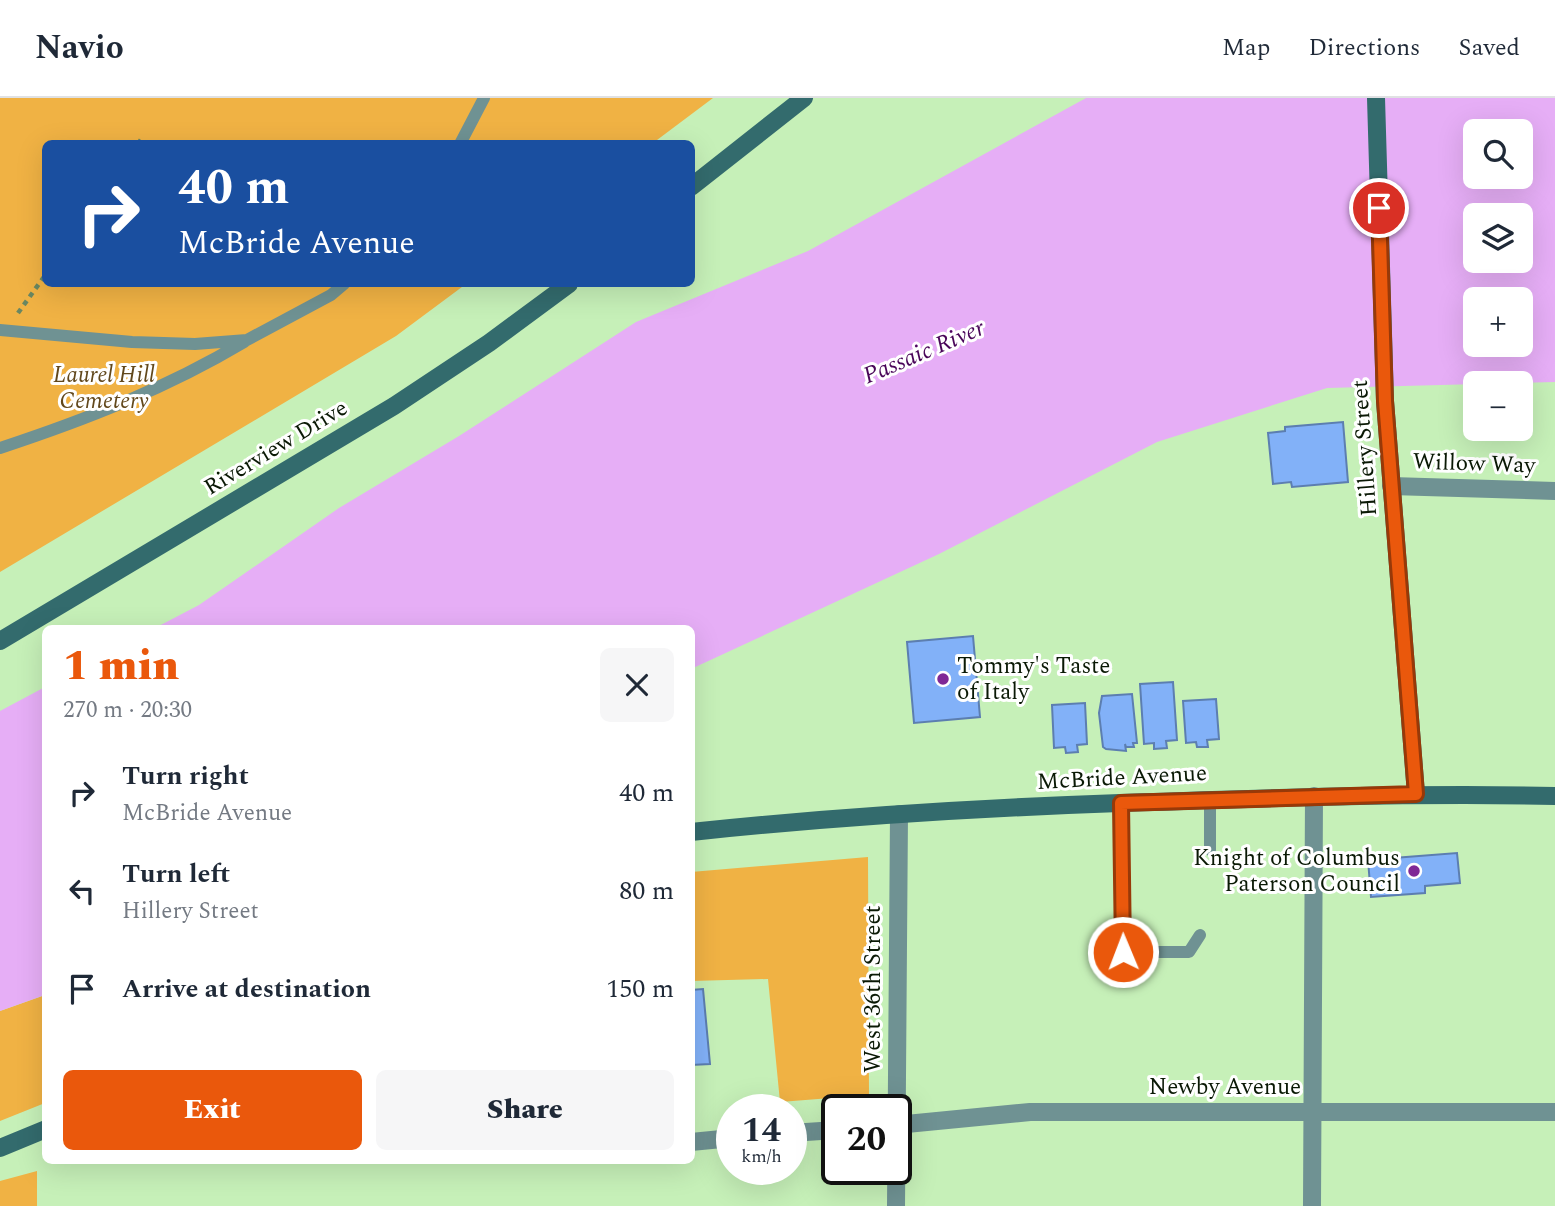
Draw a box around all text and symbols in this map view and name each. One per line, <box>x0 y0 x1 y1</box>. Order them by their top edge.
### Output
text: Navio <box>35 23 124 73</box>
text: Map <box>1222 30 1270 66</box>
text: Directions <box>1308 30 1420 66</box>
text: Saved <box>1458 30 1520 66</box>
map controls <box>1463 119 1533 441</box>
button: search <box>1463 119 1533 189</box>
text: 40 m <box>178 151 289 226</box>
icon: right <box>63 168 154 259</box>
pin <box>1349 178 1409 238</box>
icon: arrive <box>1360 189 1398 227</box>
button: layers <box>1463 203 1533 273</box>
text: McBride Avenue <box>178 219 415 268</box>
button: + <box>1463 287 1533 357</box>
water label: Passaic River <box>858 310 991 394</box>
park label: Laurel Hill Cemetery <box>53 358 155 419</box>
button: − <box>1463 371 1533 441</box>
street label: Hillery Street <box>1343 379 1387 517</box>
street label: Riverview Drive <box>197 391 355 505</box>
street label: Willow Way <box>1412 444 1537 484</box>
text: 1 min <box>63 635 179 698</box>
button: close <box>600 648 674 722</box>
place label: Tommy's Taste of Italy <box>957 649 1110 710</box>
marker: Tommy's Taste of Italy <box>935 671 951 687</box>
text: 270 m · 20:30 <box>63 693 192 728</box>
text: Turn right <box>122 756 249 796</box>
street label: McBride Avenue <box>1036 756 1208 800</box>
text: 40 m <box>619 773 674 813</box>
icon: right <box>63 774 101 812</box>
text: McBride Avenue <box>122 796 292 831</box>
place label: Knight of Columbus Paterson Council <box>1193 841 1400 902</box>
text: Turn left <box>122 854 230 894</box>
marker: Knight of Columbus Paterson Council <box>1406 863 1422 879</box>
text: 80 m <box>619 871 674 911</box>
icon: left <box>63 872 101 910</box>
text: Hillery Street <box>122 894 259 929</box>
street label: West 36th Street <box>856 905 891 1073</box>
position arrow <box>1086 915 1160 989</box>
text: Arrive at destination <box>122 969 371 1009</box>
text: 150 m <box>606 969 674 1009</box>
icon: arrive <box>63 970 101 1008</box>
button: Exit <box>63 1070 362 1150</box>
button: Share <box>376 1070 674 1150</box>
street label: Newby Avenue <box>1149 1070 1301 1105</box>
speed limit sign: 20 <box>821 1094 912 1185</box>
text: 14 <box>742 1104 781 1157</box>
text: km/h <box>741 1143 782 1170</box>

